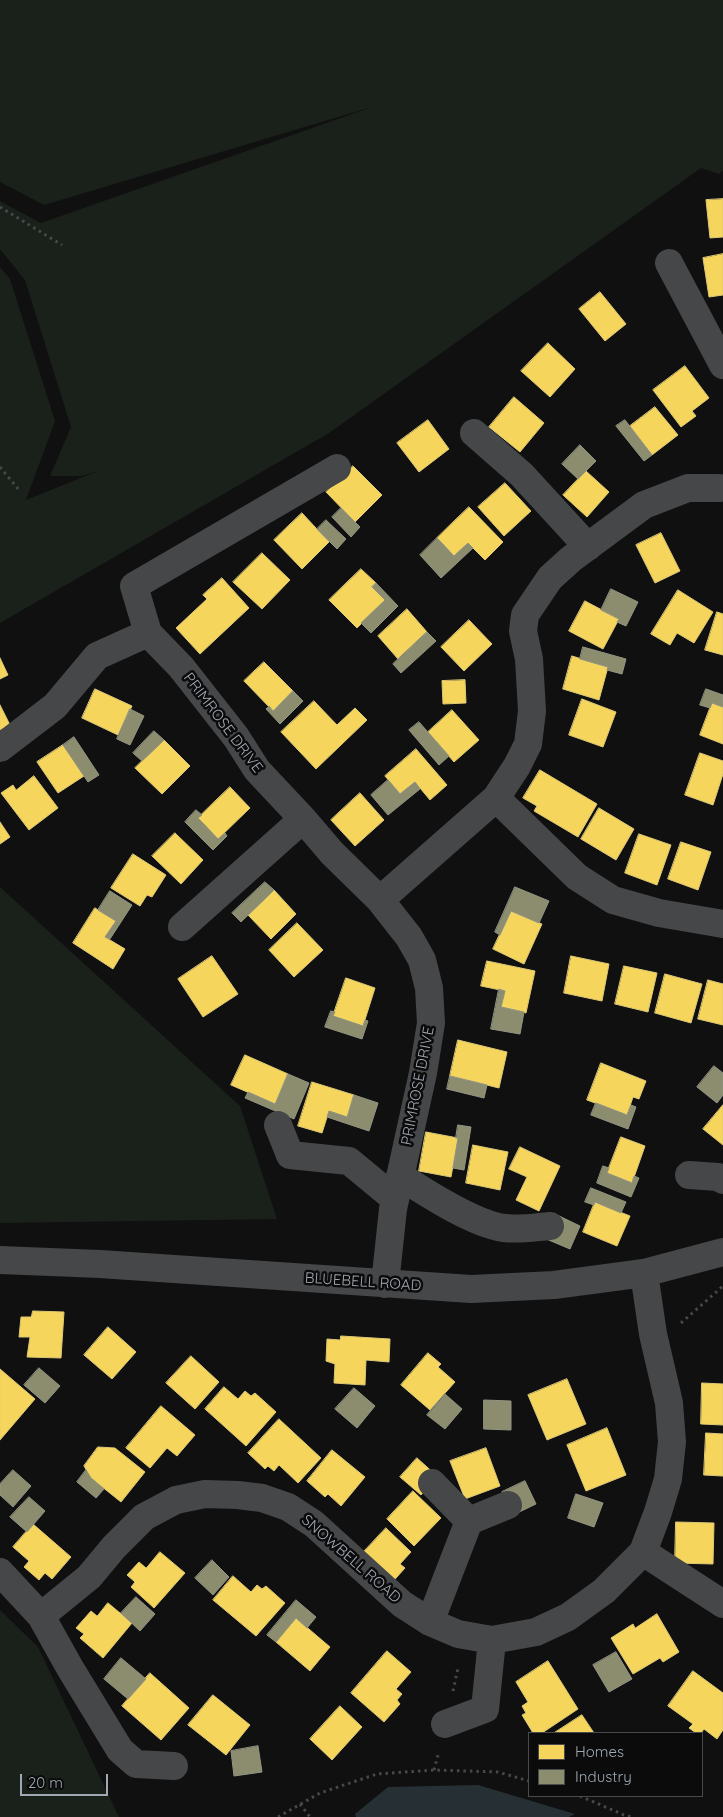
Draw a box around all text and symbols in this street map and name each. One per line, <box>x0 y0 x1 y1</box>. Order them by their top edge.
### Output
street label: PRIMROSE DRIVE <box>180 669 266 777</box>
street label: PRIMROSE DRIVE <box>398 1025 438 1147</box>
street label: BLUEBELL ROAD <box>304 1269 422 1295</box>
street label: SNOWBELL ROAD <box>298 1511 404 1607</box>
legend <box>528 1732 703 1797</box>
text: Homes <box>575 1742 624 1761</box>
scale bar <box>22 1764 110 1796</box>
text: Industry <box>575 1767 632 1786</box>
text: 20 m <box>28 1773 63 1792</box>

